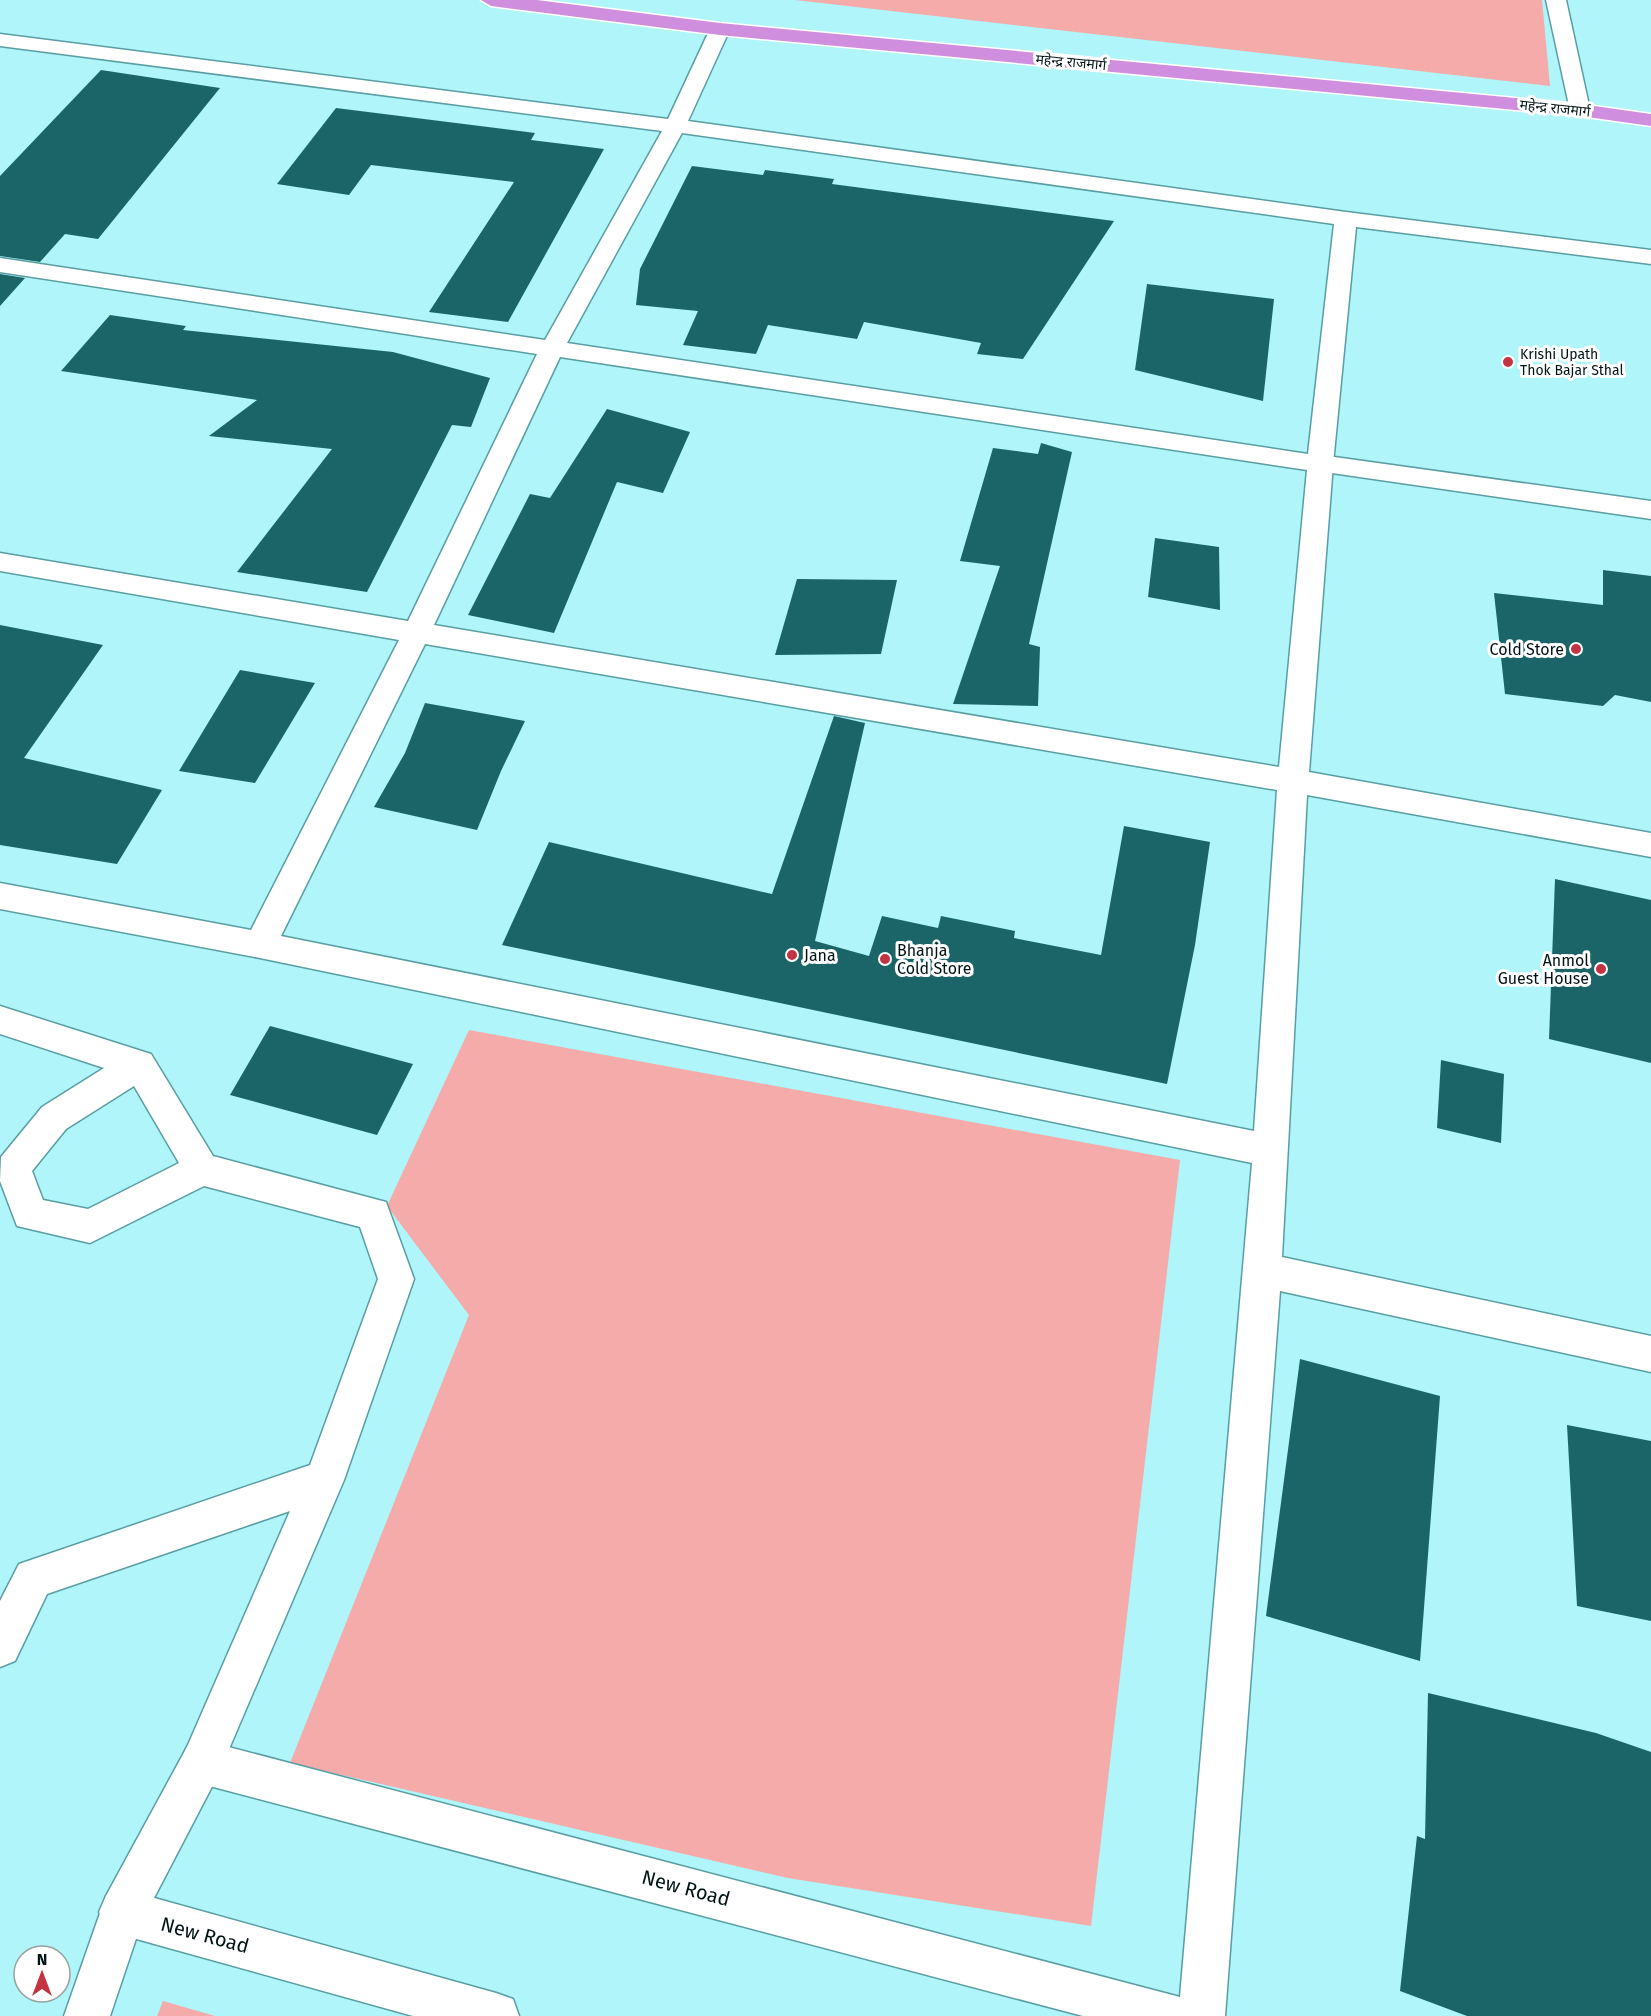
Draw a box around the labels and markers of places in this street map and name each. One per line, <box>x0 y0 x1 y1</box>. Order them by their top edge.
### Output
place label: Krishi Upath Thok Bajar Sthal <box>1520 346 1624 379</box>
marker: Krishi Upath Thok Bajar Sthal <box>1501 355 1515 369</box>
place label: Cold Store <box>1490 640 1564 659</box>
marker: Cold Store <box>1569 642 1583 656</box>
place label: Bhanja Cold Store <box>897 941 971 978</box>
place label: Jana <box>804 946 836 965</box>
marker: Jana <box>785 948 799 962</box>
place label: Anmol Guest House <box>1498 951 1589 988</box>
marker: Bhanja Cold Store <box>878 952 892 966</box>
marker: Anmol Guest House <box>1594 962 1608 976</box>

